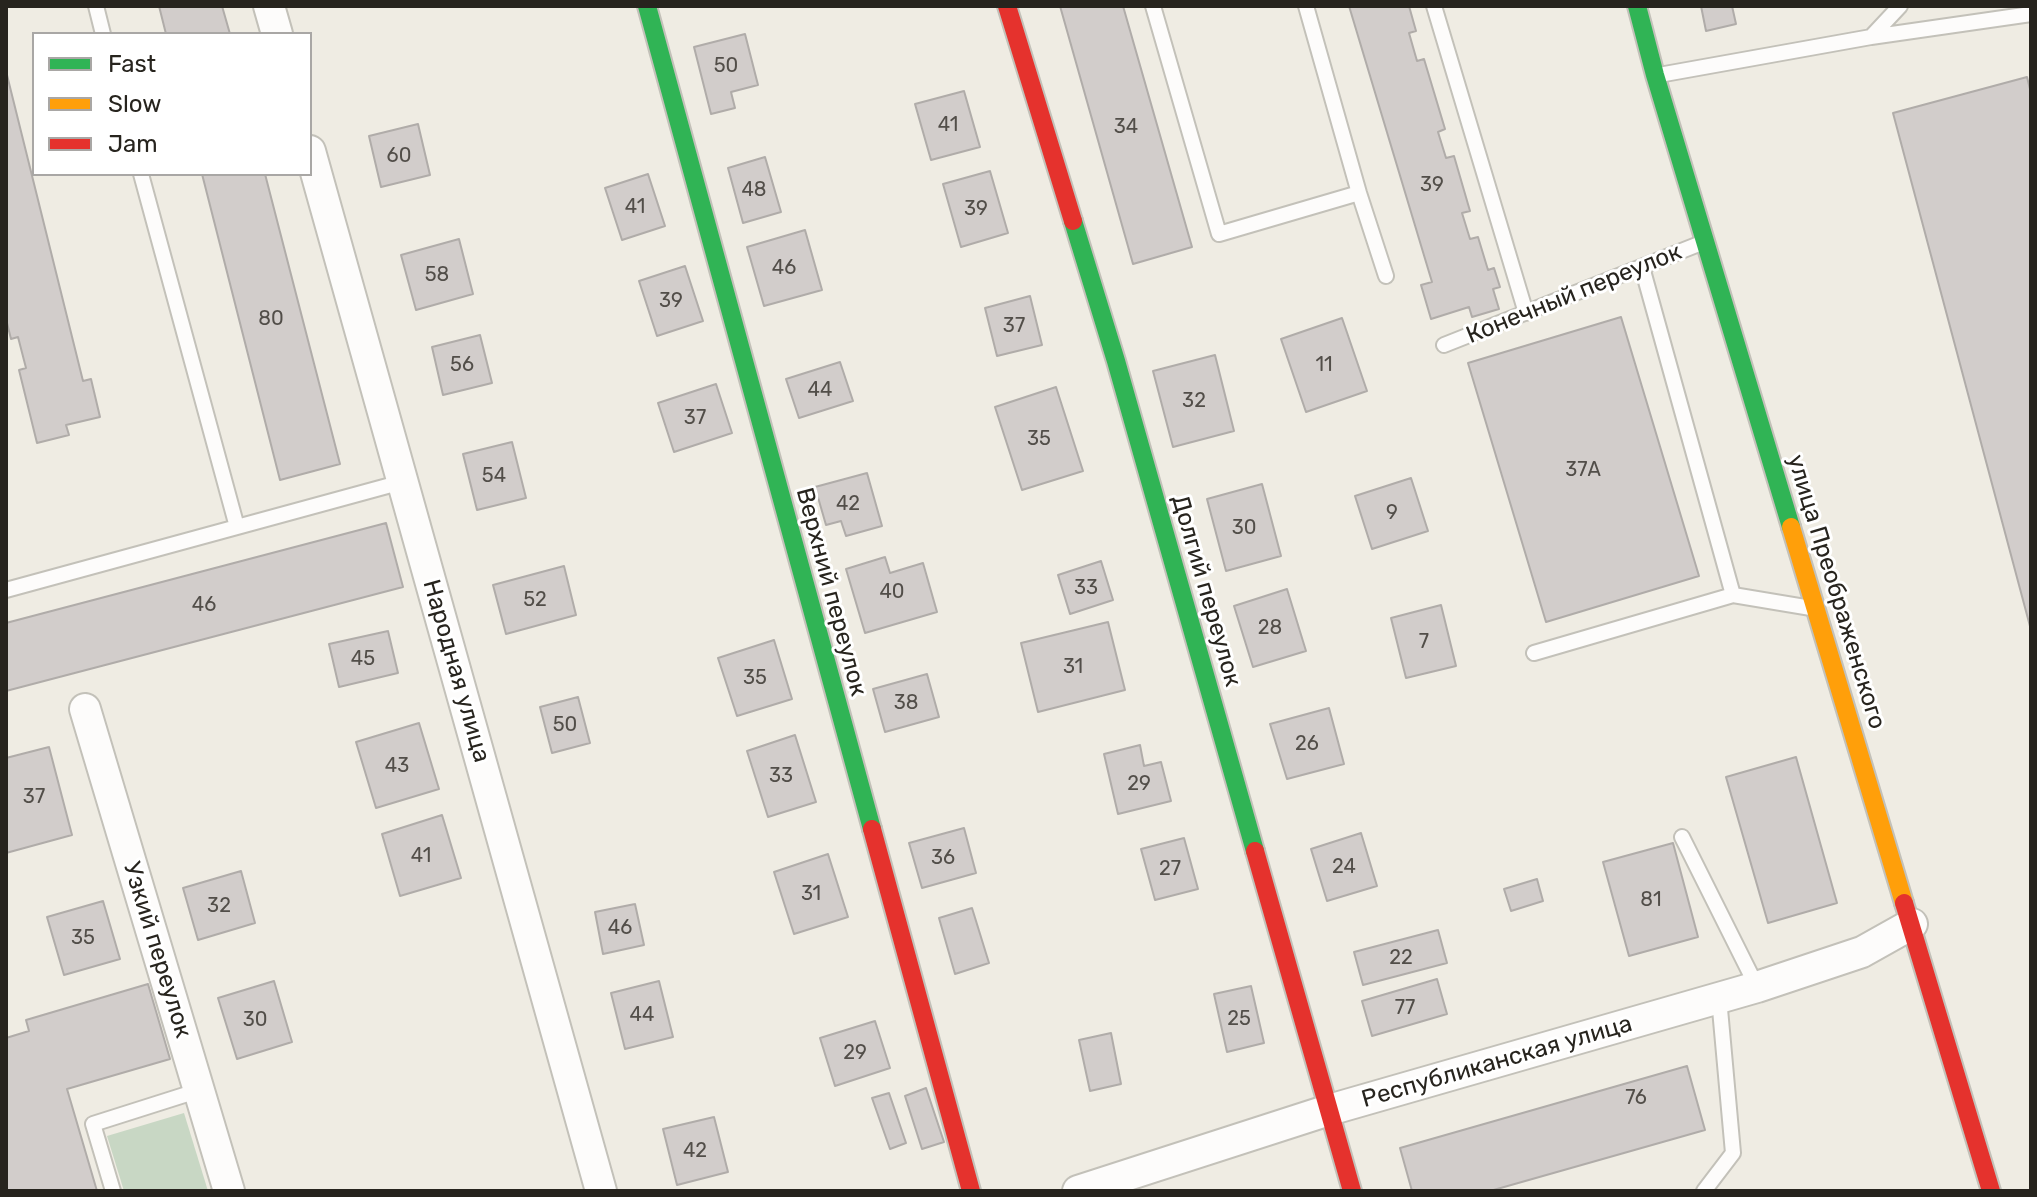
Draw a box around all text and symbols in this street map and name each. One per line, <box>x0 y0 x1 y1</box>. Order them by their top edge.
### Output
legend <box>32 32 312 176</box>
text: Fast <box>108 50 156 78</box>
house number: 50 <box>714 54 738 78</box>
text: Slow <box>108 90 161 118</box>
house number: 41 <box>938 113 958 137</box>
house number: 34 <box>1114 115 1138 139</box>
text: Jam <box>108 130 158 158</box>
house number: 60 <box>387 144 411 168</box>
house number: 39 <box>1420 173 1444 197</box>
house number: 48 <box>741 178 767 202</box>
house number: 41 <box>625 195 645 219</box>
house number: 39 <box>964 197 988 221</box>
street label: Конечный переулок <box>1462 238 1686 350</box>
house number: 46 <box>772 256 796 280</box>
house number: 58 <box>425 263 449 287</box>
house number: 39 <box>659 289 683 313</box>
house number: 80 <box>258 307 284 331</box>
house number: 37 <box>1003 314 1025 338</box>
house number: 56 <box>450 353 474 377</box>
house number: 11 <box>1315 353 1333 377</box>
house number: 44 <box>808 378 832 402</box>
house number: 32 <box>1182 389 1206 413</box>
house number: 37 <box>684 406 706 430</box>
house number: 35 <box>1027 427 1051 451</box>
street label: улица Преображенского <box>1781 451 1891 733</box>
house number: 37А <box>1565 458 1601 482</box>
house number: 54 <box>482 464 506 488</box>
street label: Верхний переулок <box>789 485 873 699</box>
house number: 42 <box>836 492 860 516</box>
street label: Долгий переулок <box>1165 492 1247 690</box>
house number: 9 <box>1386 501 1398 525</box>
house number: 30 <box>1232 516 1256 540</box>
street label: Народная улица <box>416 576 496 766</box>
house number: 33 <box>1074 576 1098 600</box>
house number: 40 <box>879 580 905 604</box>
house number: 52 <box>523 588 547 612</box>
house number: 46 <box>192 593 216 617</box>
house number: 28 <box>1258 616 1282 640</box>
house number: 7 <box>1419 630 1429 654</box>
house number: 45 <box>351 647 375 671</box>
house number: 31 <box>1063 655 1083 679</box>
house number: 35 <box>743 666 767 690</box>
house number: 38 <box>894 691 918 715</box>
house number: 50 <box>553 713 577 737</box>
house number: 26 <box>1295 732 1319 756</box>
house number: 43 <box>385 754 409 778</box>
house number: 33 <box>769 764 793 788</box>
house number: 29 <box>1127 772 1151 796</box>
house number: 37 <box>23 785 45 809</box>
house number: 41 <box>411 844 431 868</box>
house number: 36 <box>931 846 955 870</box>
house number: 24 <box>1332 855 1356 879</box>
house number: 27 <box>1159 857 1181 881</box>
street label: Узкий переулок <box>117 859 197 1041</box>
house number: 31 <box>801 882 821 906</box>
house number: 81 <box>1640 888 1662 912</box>
house number: 32 <box>207 894 231 918</box>
house number: 46 <box>608 916 632 940</box>
house number: 35 <box>71 926 95 950</box>
house number: 22 <box>1389 946 1413 970</box>
house number: 77 <box>1395 996 1415 1020</box>
house number: 44 <box>630 1003 654 1027</box>
house number: 25 <box>1227 1007 1251 1031</box>
house number: 30 <box>243 1008 267 1032</box>
street label: Республиканская улица <box>1358 1010 1636 1114</box>
house number: 29 <box>843 1041 867 1065</box>
house number: 76 <box>1625 1086 1647 1110</box>
house number: 42 <box>683 1139 707 1163</box>

